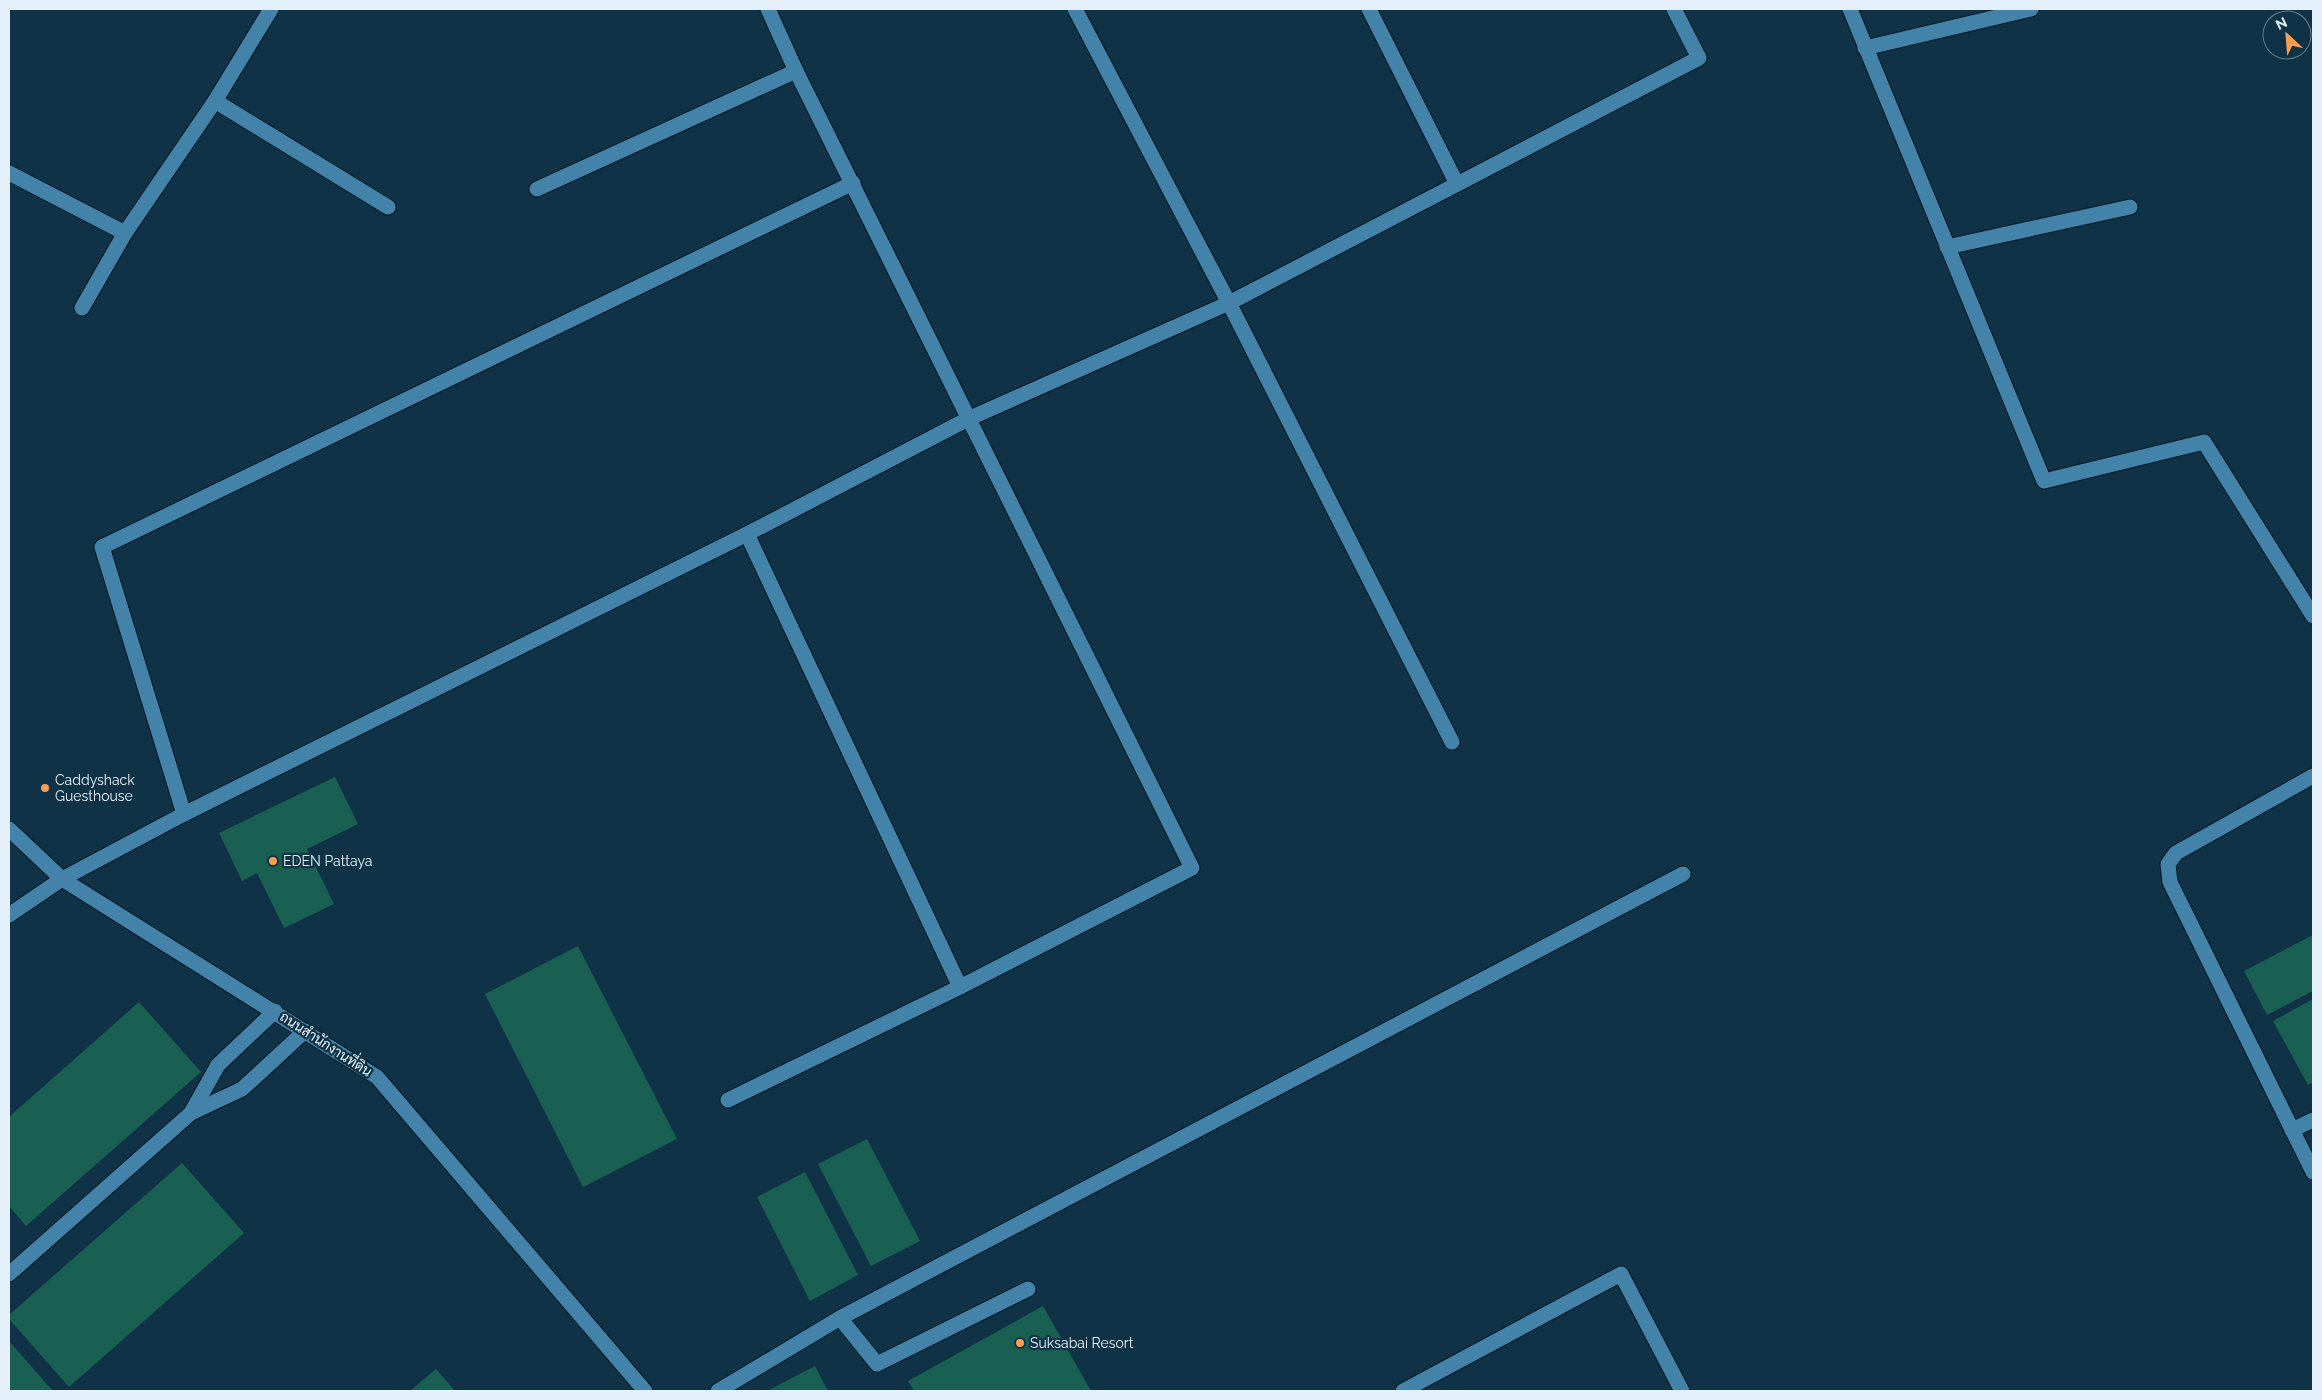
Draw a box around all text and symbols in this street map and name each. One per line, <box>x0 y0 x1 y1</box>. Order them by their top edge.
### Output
north arrow <box>2262 10 2312 60</box>
text: N <box>2273 14 2290 33</box>
place label: Caddyshack Guesthouse <box>55 772 135 804</box>
marker: Caddyshack Guesthouse <box>39 782 51 794</box>
place label: EDEN Pattaya <box>283 853 372 869</box>
marker: EDEN Pattaya <box>267 855 279 867</box>
street label: ถนนสำนักงานที่ดิน <box>277 1005 377 1080</box>
place label: Suksabai Resort <box>1030 1335 1134 1351</box>
marker: Suksabai Resort <box>1014 1337 1026 1349</box>

